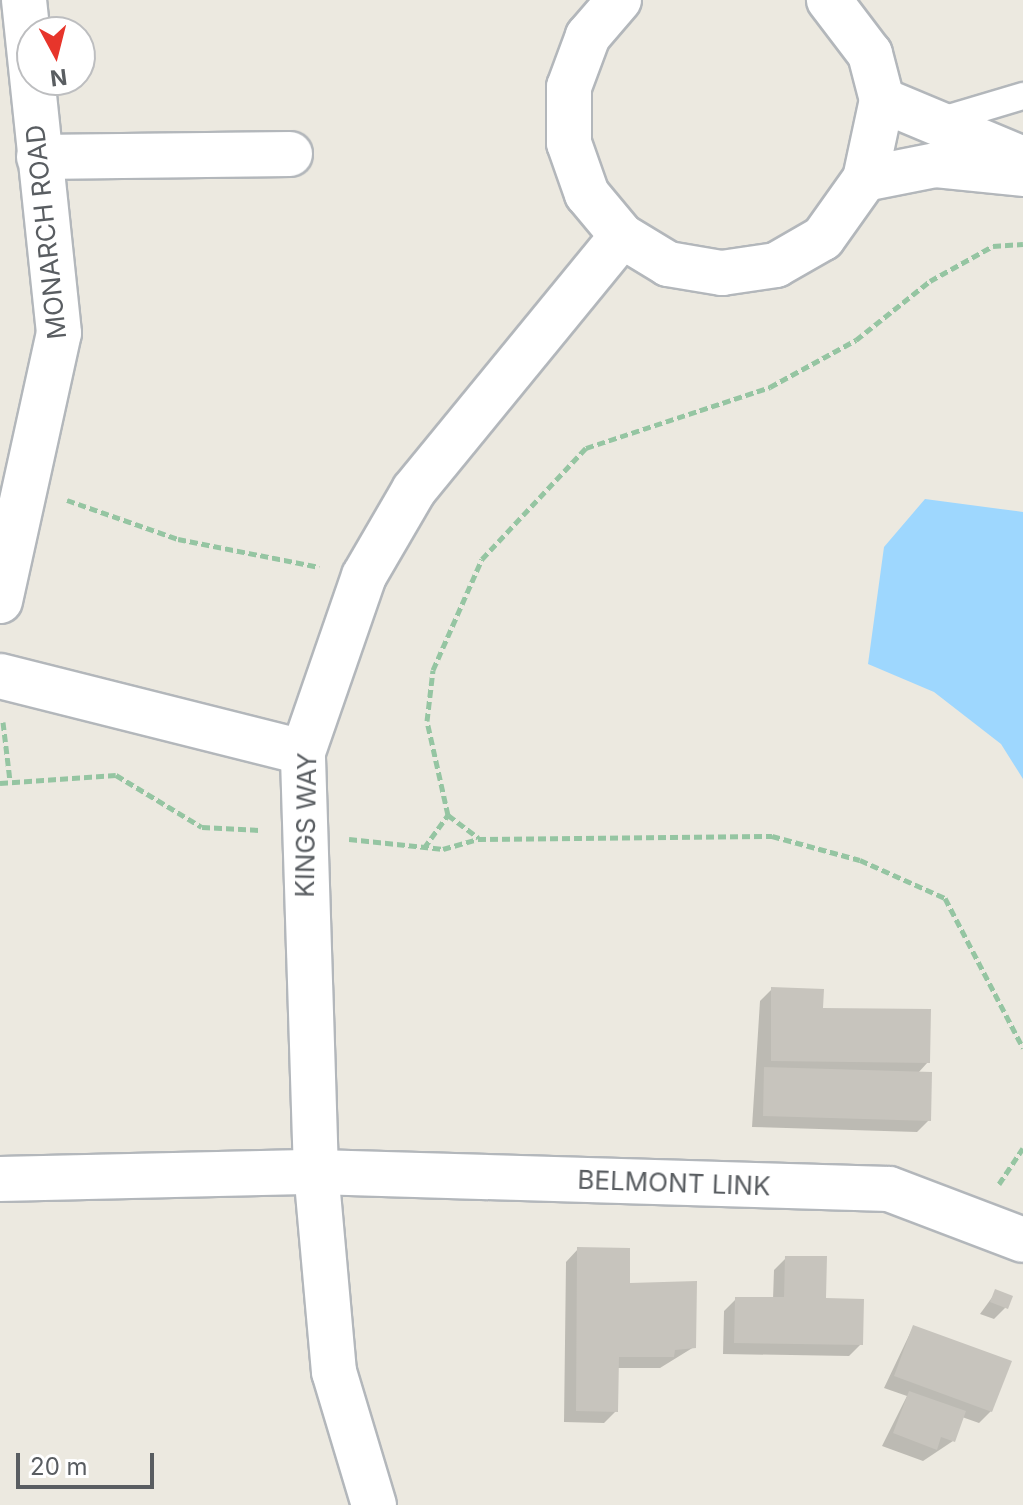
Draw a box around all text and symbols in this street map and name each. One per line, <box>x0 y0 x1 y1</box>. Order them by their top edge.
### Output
north arrow <box>16 16 96 96</box>
text: N <box>49 64 69 92</box>
street label: MONARCH ROAD <box>19 123 73 341</box>
street label: KINGS WAY <box>289 752 323 898</box>
street label: BELMONT LINK <box>577 1164 771 1202</box>
scale bar <box>20 1437 158 1487</box>
text: 20 m <box>30 1452 88 1481</box>

